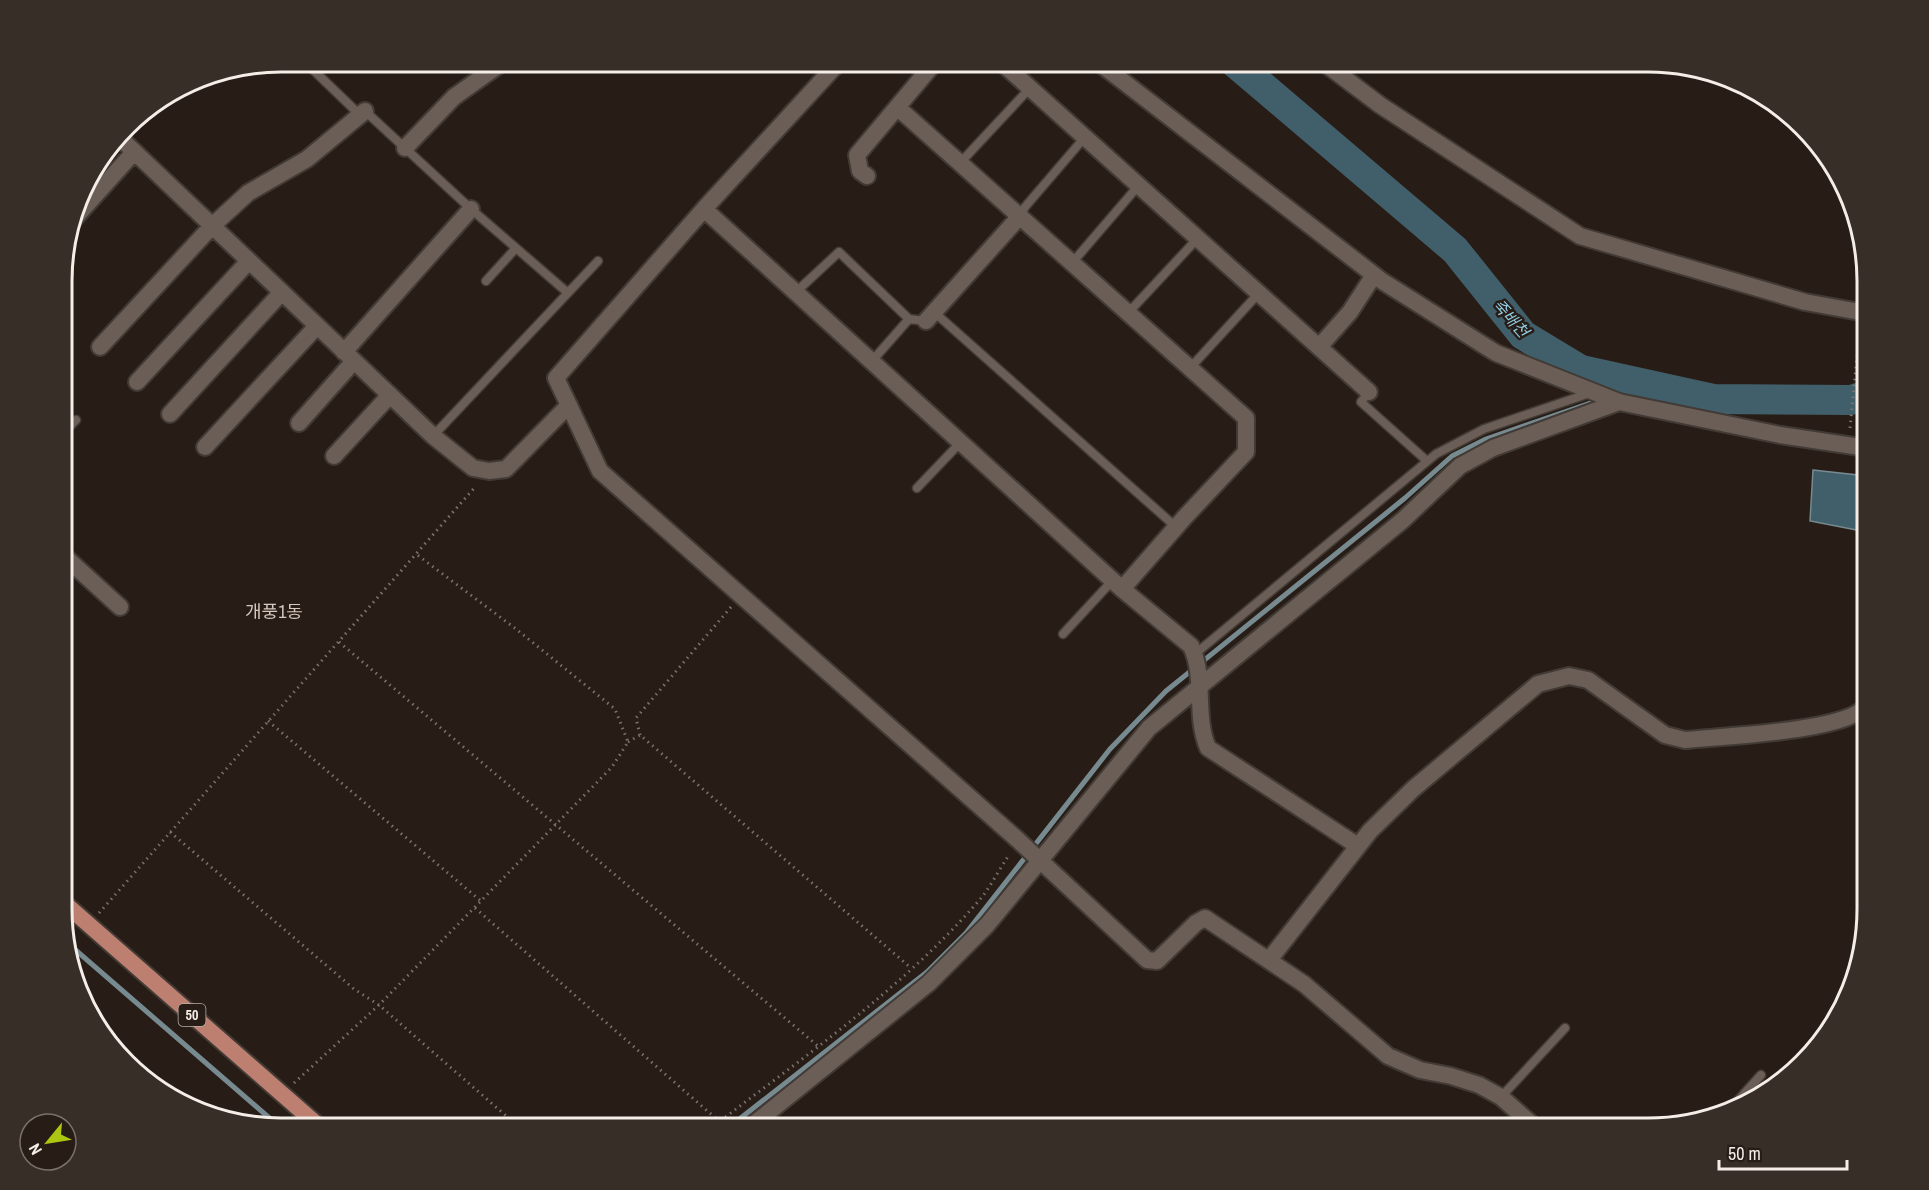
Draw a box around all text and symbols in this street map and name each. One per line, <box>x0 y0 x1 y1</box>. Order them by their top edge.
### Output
water label: 죽배천 <box>1488 294 1535 343</box>
district label: 개풍1동 <box>245 599 303 624</box>
road number: 50 <box>178 1004 206 1026</box>
north arrow <box>18 1112 78 1172</box>
scale bar <box>1719 1133 1846 1171</box>
text: N <box>23 1140 47 1159</box>
text: 50 m <box>1728 1141 1761 1166</box>

